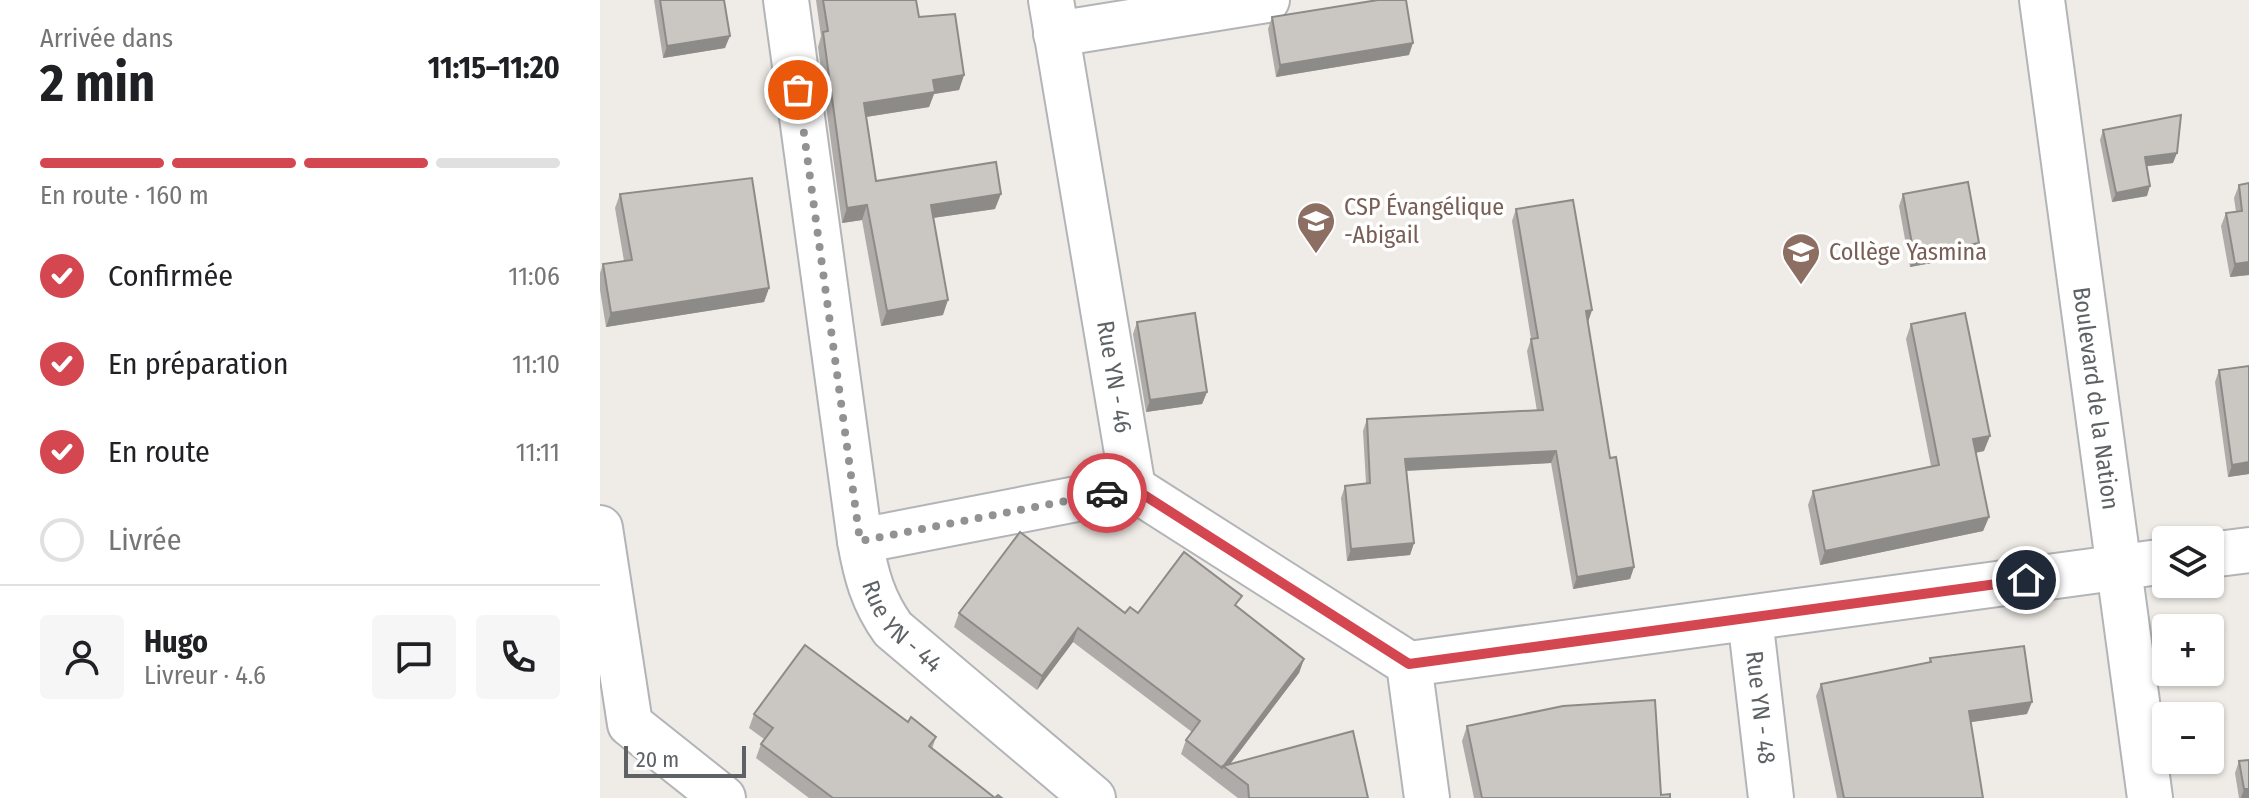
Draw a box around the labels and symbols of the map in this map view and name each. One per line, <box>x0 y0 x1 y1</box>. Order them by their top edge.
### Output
pin <box>764 56 832 124</box>
place label: CSP Évangélique -Abigail <box>1344 192 1504 249</box>
school or university icon: CSP Évangélique -Abigail <box>1295 200 1337 255</box>
school or university icon: Collège Yasmina <box>1780 231 1822 286</box>
place label: Collège Yasmina <box>1829 238 1987 266</box>
street label: Boulevard de la Nation <box>2067 285 2125 511</box>
street label: Rue YN - 46 <box>1091 319 1137 435</box>
courier <box>1067 453 1147 533</box>
pin <box>1992 546 2060 614</box>
street label: Rue YN - 44 <box>856 577 948 678</box>
street label: Rue YN - 48 <box>1740 649 1781 765</box>
scale bar <box>624 742 746 778</box>

